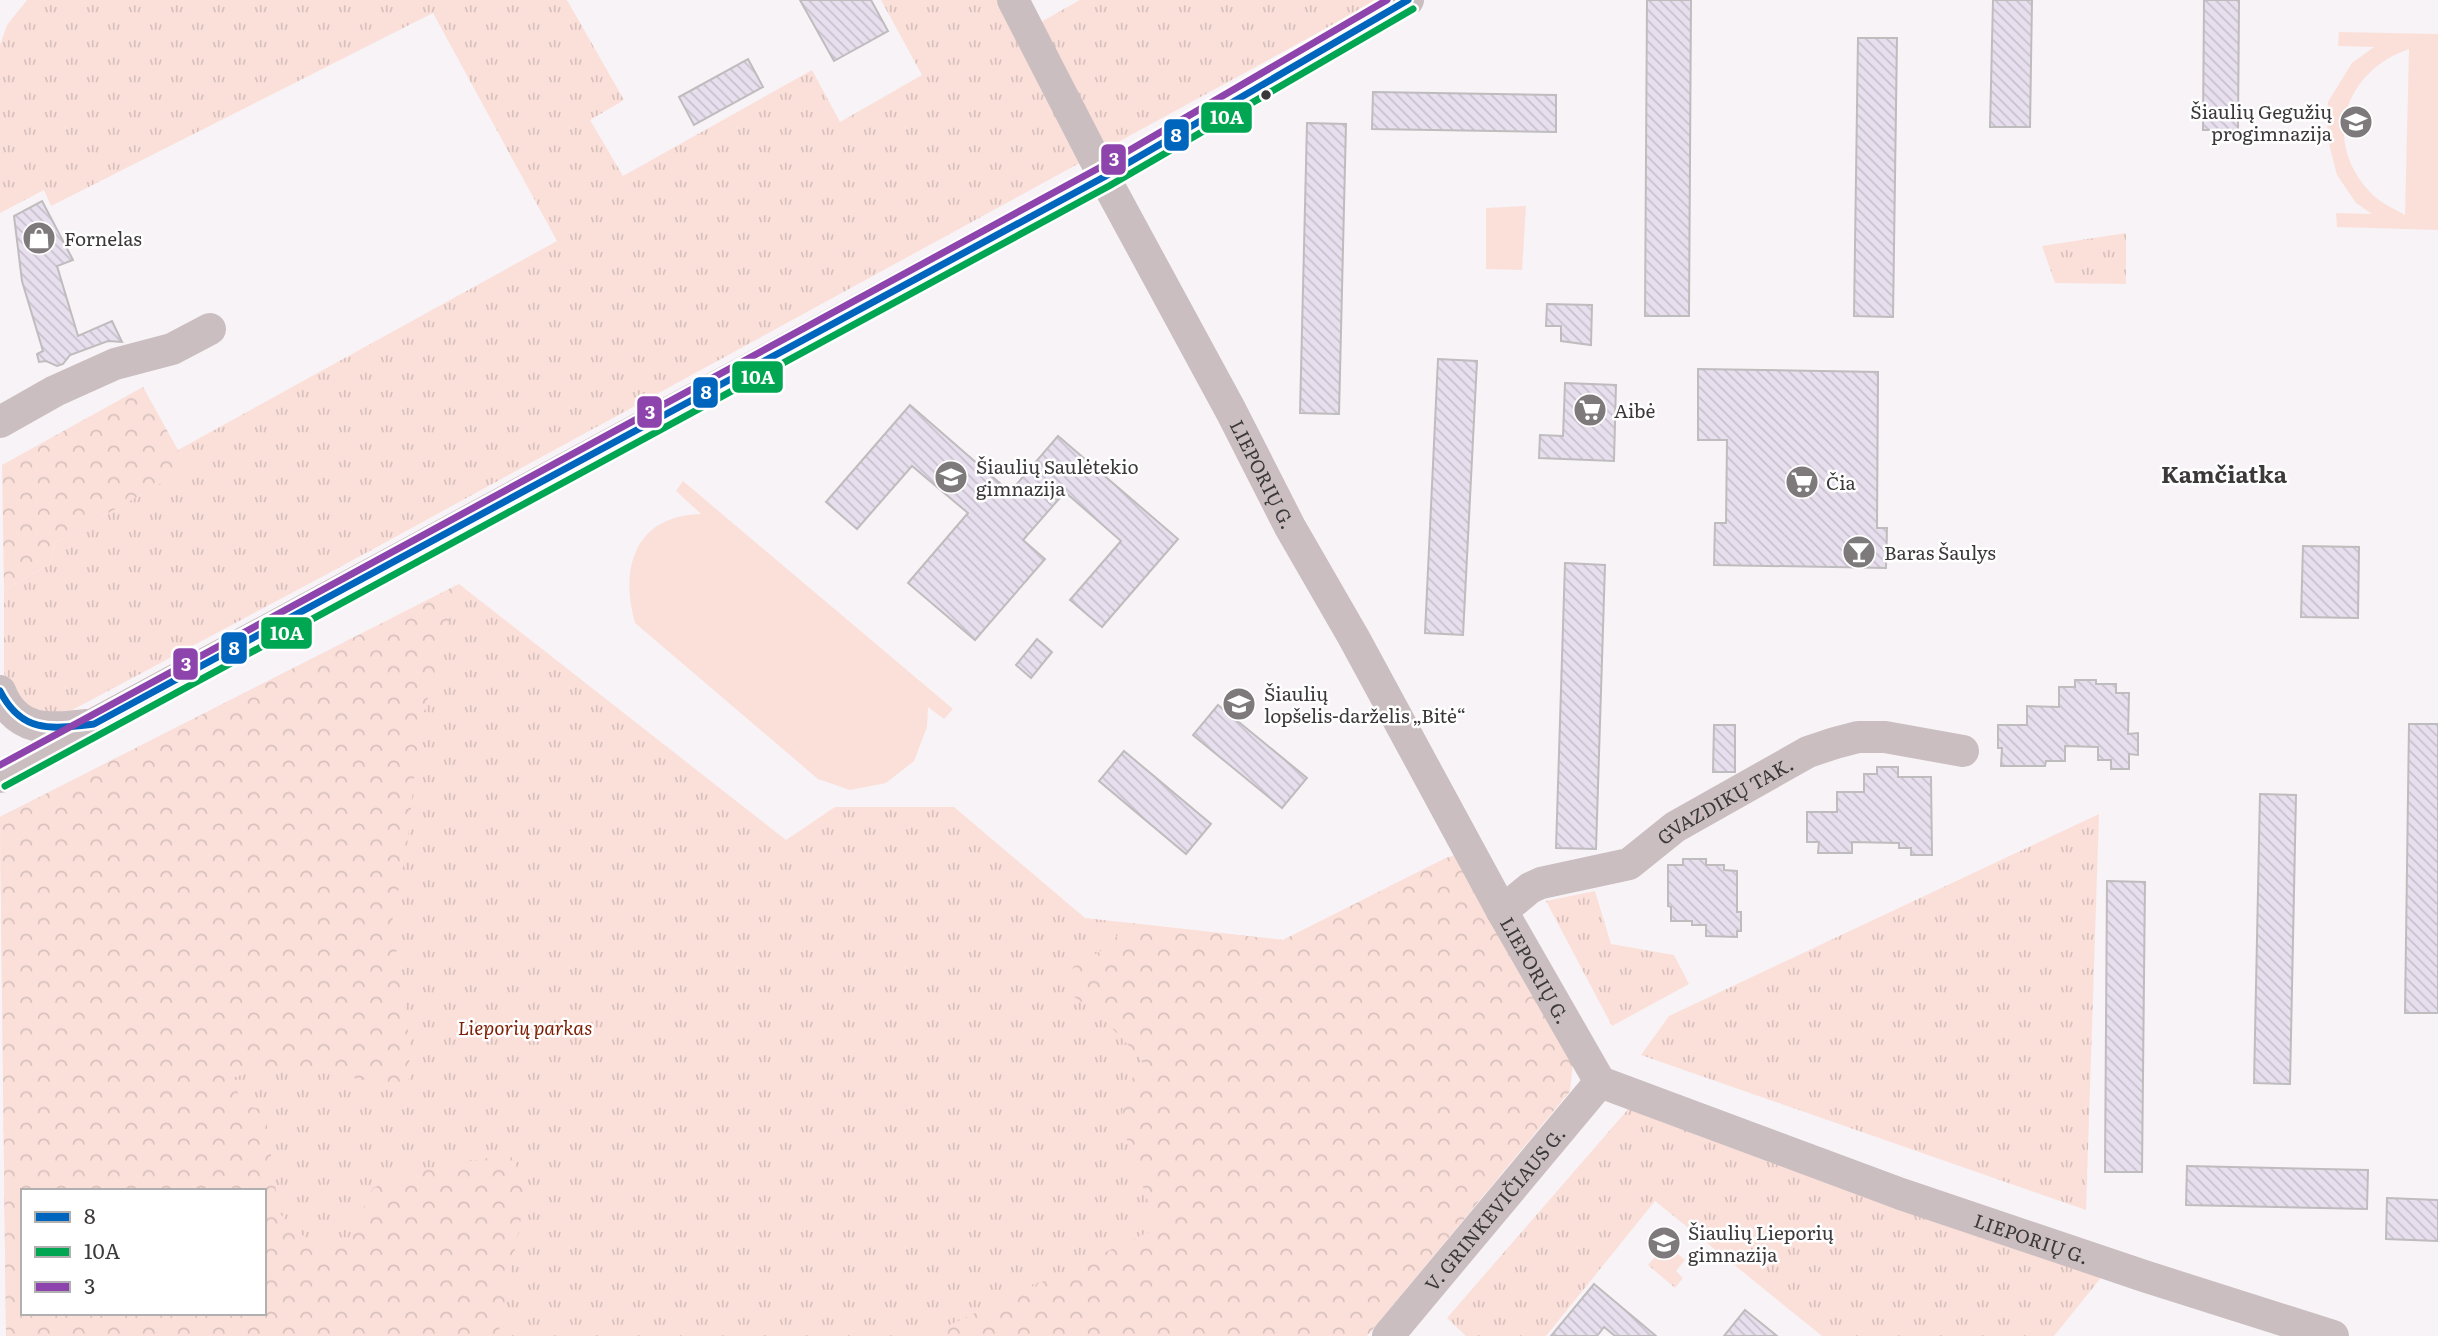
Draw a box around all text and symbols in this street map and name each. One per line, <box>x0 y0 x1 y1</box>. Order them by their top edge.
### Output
unlabelled marker <box>1259 88 1273 102</box>
place label: Šiaulių Gegužių progimnazija <box>2190 97 2333 147</box>
line badge: 10A <box>1200 101 1253 134</box>
text: 10A <box>1210 102 1245 130</box>
school or university icon: Šiaulių Gegužių progimnazija <box>2337 103 2375 141</box>
line badge: 8 <box>1163 118 1190 152</box>
text: 8 <box>1170 120 1182 148</box>
line badge: 3 <box>1100 143 1127 176</box>
text: 3 <box>1109 144 1119 172</box>
shop icon: Fornelas <box>20 219 58 257</box>
place label: Fornelas <box>64 224 142 252</box>
line badge: 10A <box>731 360 784 394</box>
text: 10A <box>741 362 776 390</box>
line badge: 8 <box>692 376 719 409</box>
text: 8 <box>700 377 712 405</box>
supermarket icon: Aibė <box>1571 391 1609 429</box>
line badge: 3 <box>636 395 663 429</box>
place label: Aibė <box>1614 396 1655 424</box>
text: 3 <box>645 397 655 425</box>
street label: LIEPORIŲ G. <box>1224 415 1303 534</box>
place label: Šiaulių Saulėtekio gimnazija <box>976 452 1139 502</box>
district label: Kamčiatka <box>2161 456 2288 490</box>
school or university icon: Šiaulių Saulėtekio gimnazija <box>932 458 970 496</box>
supermarket icon: Čia <box>1783 463 1821 501</box>
place label: Čia <box>1826 468 1857 496</box>
bar icon: Baras Šaulys <box>1840 533 1878 571</box>
place label: Baras Šaulys <box>1884 538 1996 566</box>
line badge: 10A <box>260 616 313 650</box>
text: 10A <box>270 618 305 646</box>
line badge: 8 <box>220 631 248 665</box>
text: 8 <box>228 633 240 661</box>
line badge: 3 <box>172 647 199 681</box>
text: 3 <box>181 649 191 677</box>
place label: Šiaulių lopšelis-darželis „Bitė“ <box>1264 679 1466 729</box>
school or university icon: Šiaulių lopšelis-darželis „Bitė“ <box>1220 685 1258 723</box>
street label: GVAZDIKŲ TAK. <box>1650 749 1798 851</box>
street label: LIEPORIŲ G. <box>1494 911 1578 1029</box>
park label: Lieporių parkas <box>458 1013 592 1041</box>
street label: V. GRINKEVIČIAUS G. <box>1417 1120 1571 1297</box>
legend <box>21 1189 266 1315</box>
text: 8 <box>84 1199 96 1230</box>
street label: LIEPORIŲ G. <box>1970 1206 2092 1270</box>
place label: Šiaulių Lieporių gimnazija <box>1688 1218 1834 1268</box>
school or university icon: Šiaulių Lieporių gimnazija <box>1645 1224 1683 1262</box>
text: 10A <box>84 1234 121 1265</box>
text: 3 <box>84 1269 95 1300</box>

